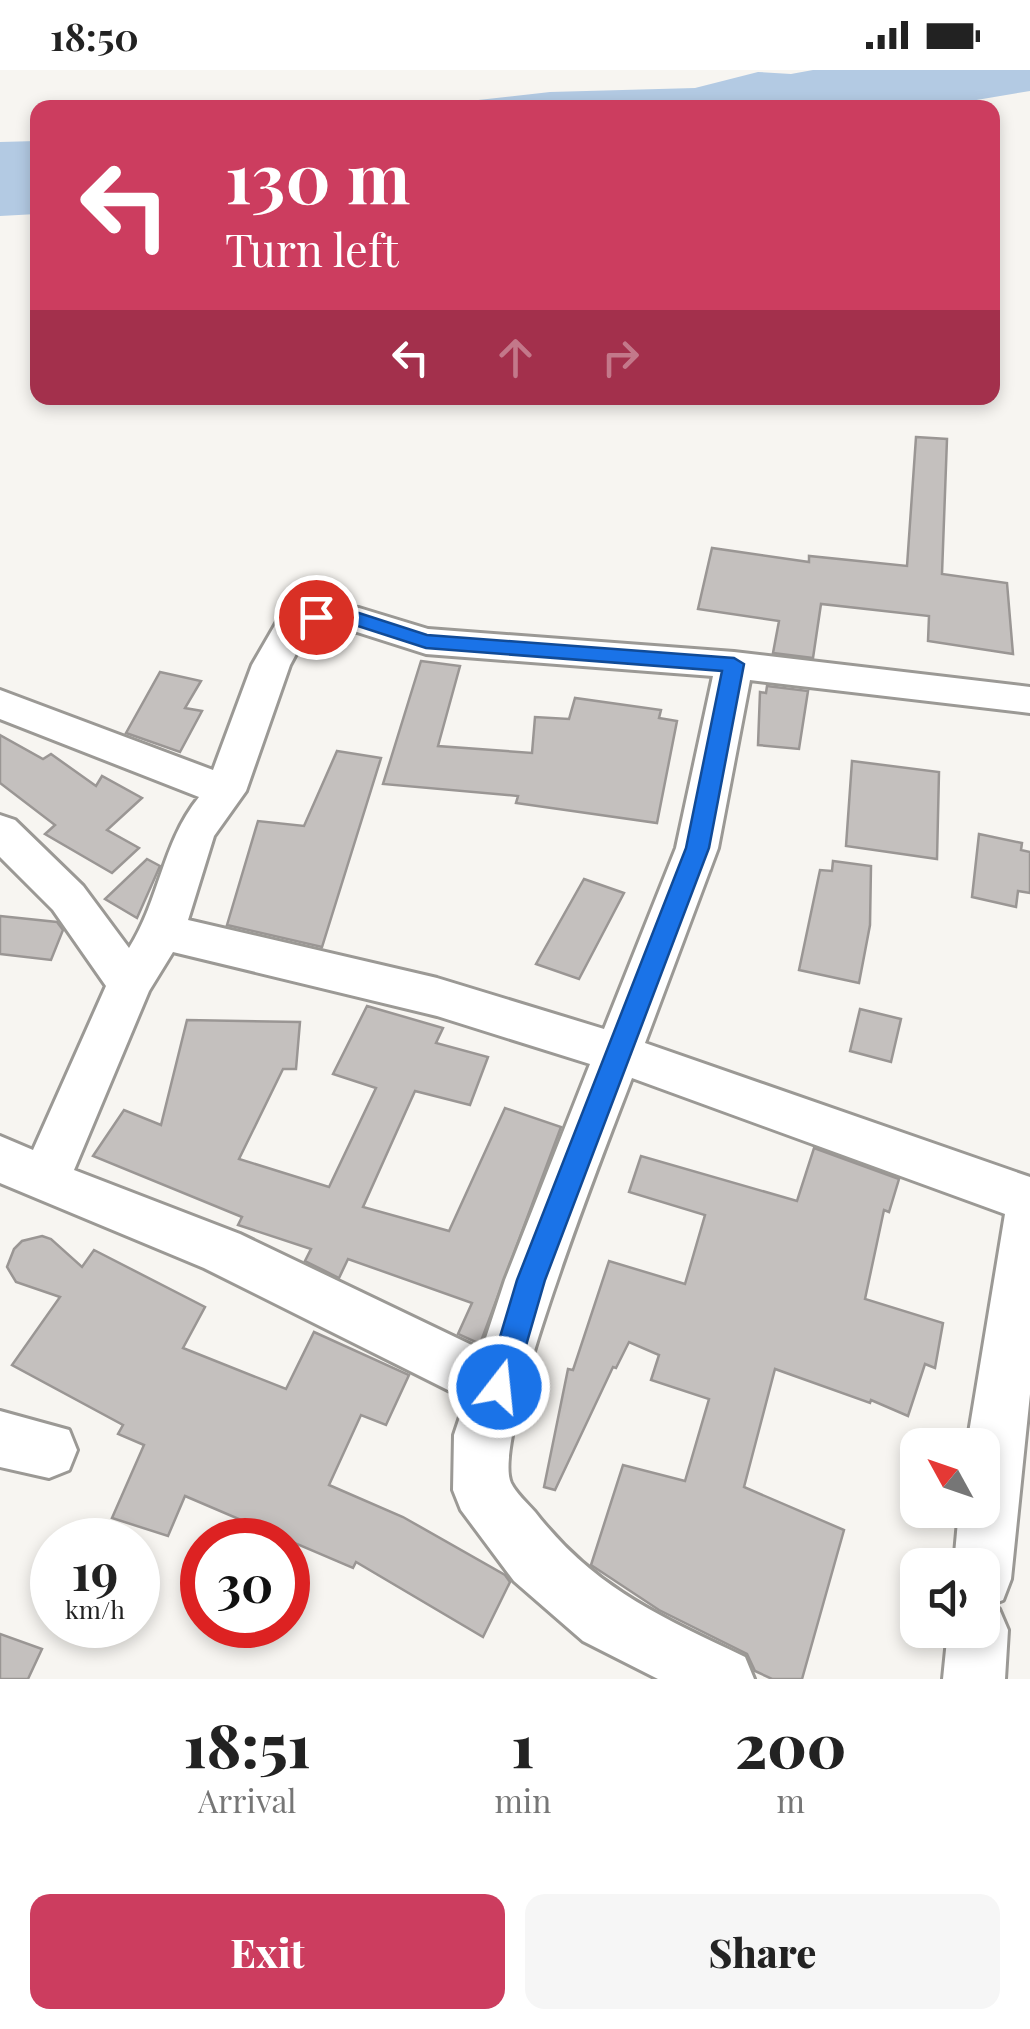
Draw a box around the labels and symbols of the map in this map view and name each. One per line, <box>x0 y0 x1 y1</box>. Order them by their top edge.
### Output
pin <box>274 575 359 660</box>
position arrow <box>447 1335 551 1439</box>
north arrow <box>900 1428 1000 1528</box>
speed limit sign: 30 <box>180 1518 310 1648</box>

